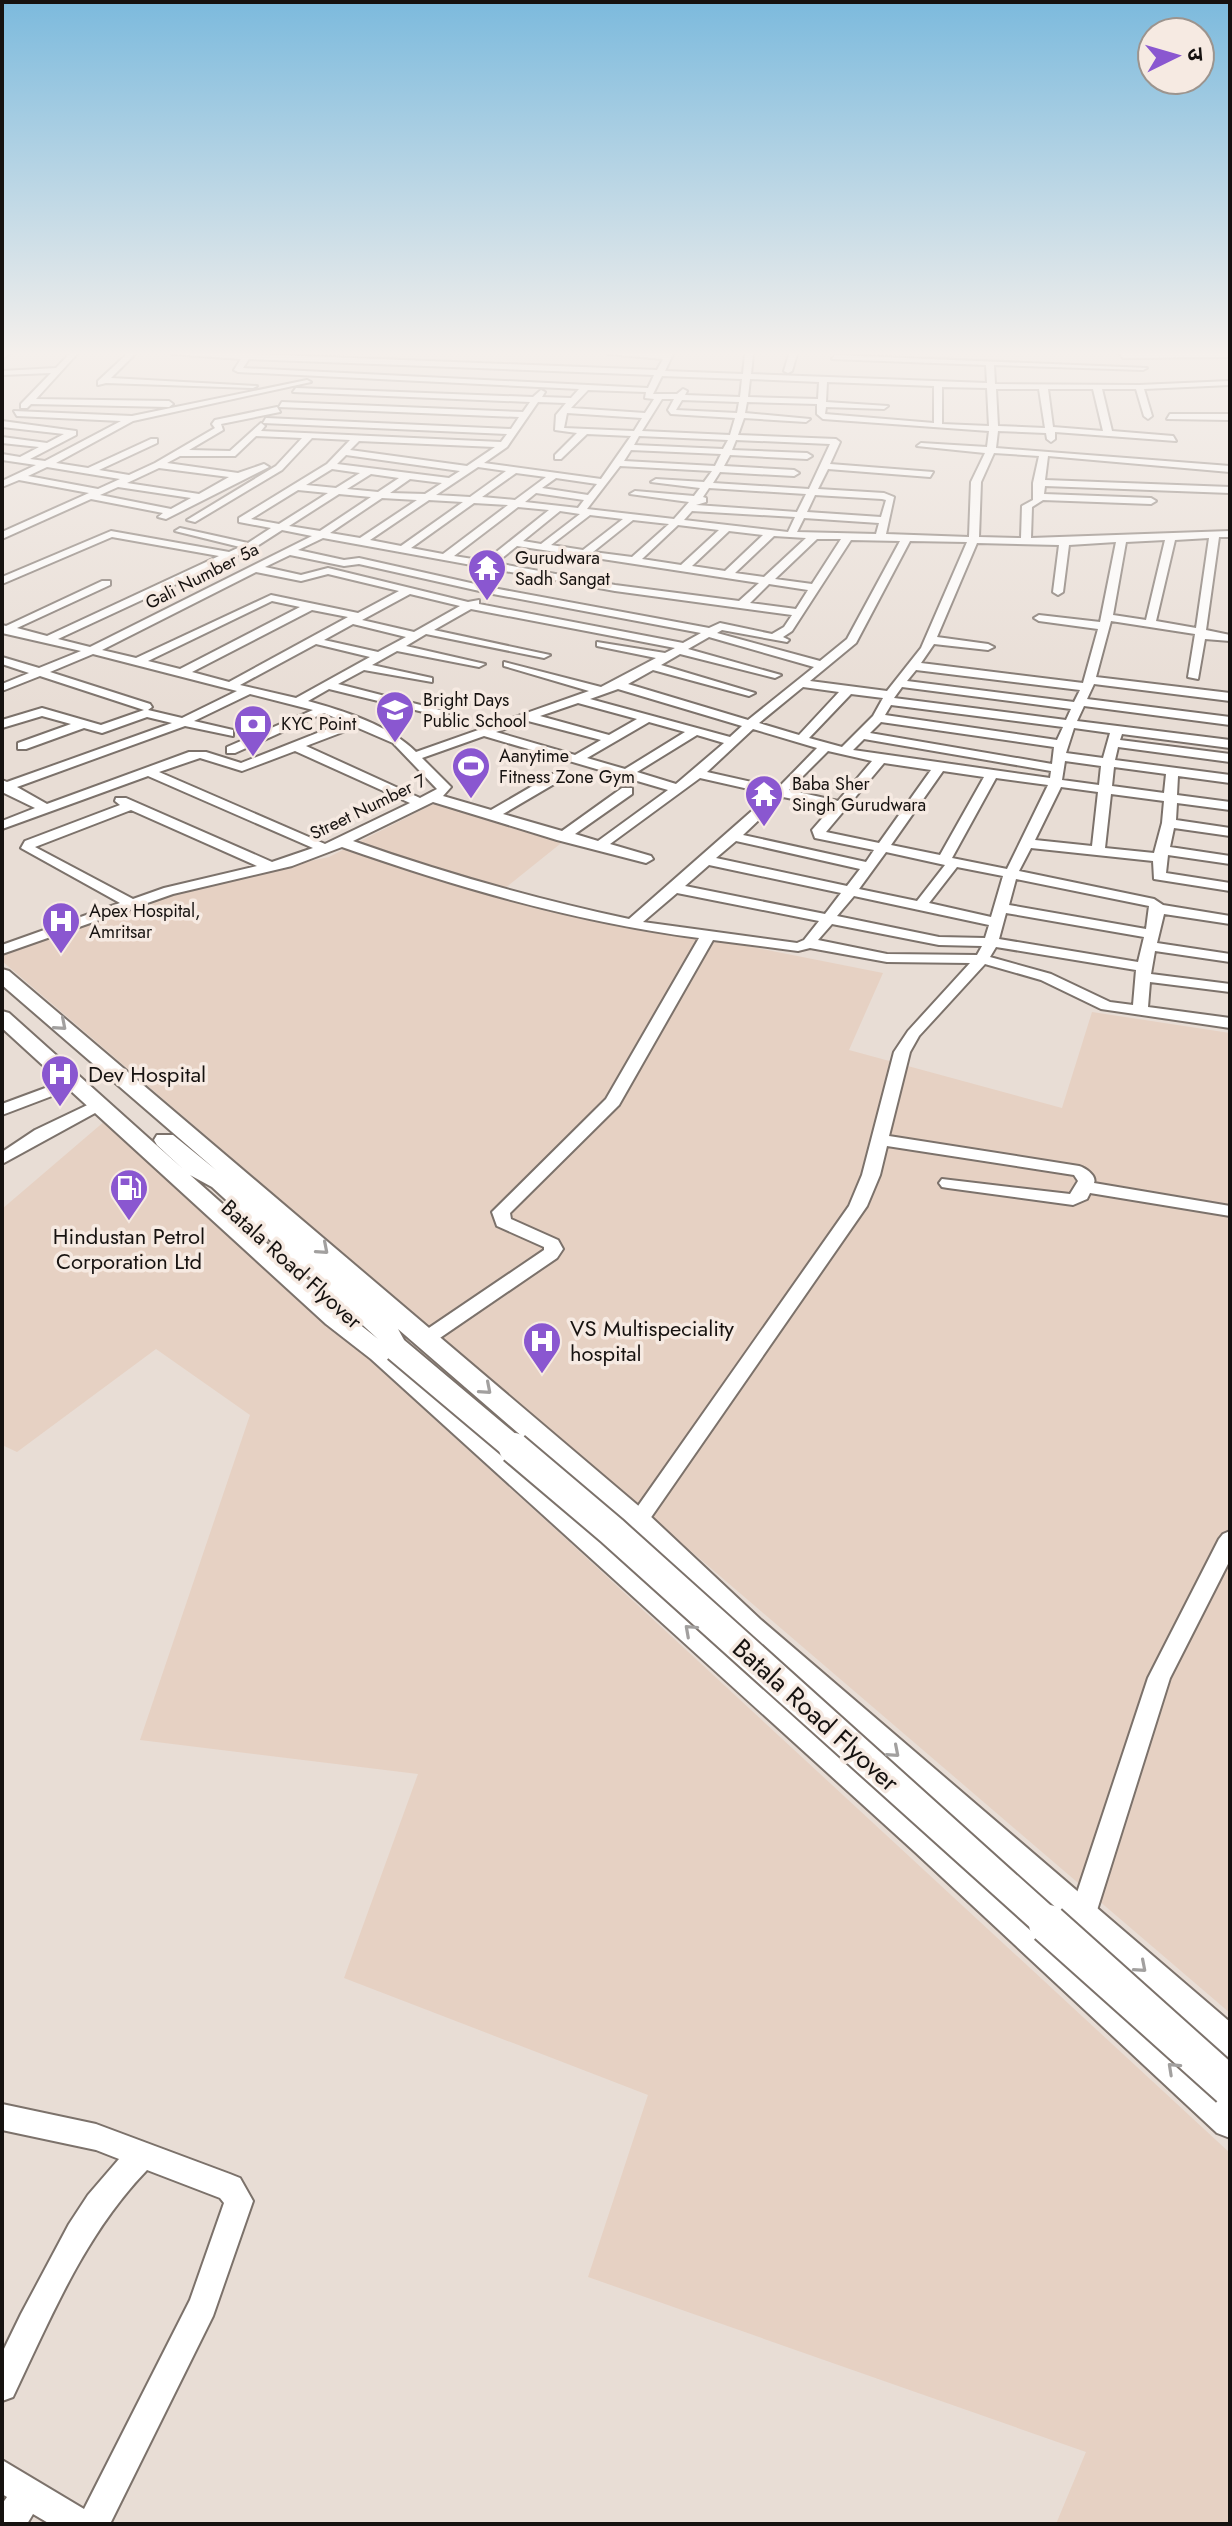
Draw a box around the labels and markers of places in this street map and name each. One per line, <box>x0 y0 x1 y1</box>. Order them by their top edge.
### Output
place label: Gurudwara Sadh Sangat <box>515 545 611 592</box>
temple icon: Gurudwara Sadh Sangat <box>466 547 508 602</box>
place label: Bright Days Public School <box>423 687 527 734</box>
school or university icon: Bright Days Public School <box>374 689 416 744</box>
bank icon: KYC Point <box>232 703 274 758</box>
place label: KYC Point <box>281 711 357 737</box>
place label: Aanytime Fitness Zone Gym <box>499 743 635 790</box>
sports icon: Aanytime Fitness Zone Gym <box>450 745 492 800</box>
place label: Baba Sher Singh Gurudwara <box>792 771 926 818</box>
temple icon: Baba Sher Singh Gurudwara <box>743 773 785 828</box>
place label: Apex Hospital, Amritsar <box>89 898 201 945</box>
hospital icon: Apex Hospital, Amritsar <box>40 900 82 955</box>
hospital icon: Dev Hospital <box>39 1053 81 1108</box>
place label: Dev Hospital <box>88 1058 206 1090</box>
fuel station icon: Hindustan Petrol Corporation Ltd <box>108 1167 150 1222</box>
place label: Hindustan Petrol Corporation Ltd <box>53 1220 205 1277</box>
place label: VS Multispeciality hospital <box>570 1312 734 1369</box>
hospital icon: VS Multispeciality hospital <box>521 1320 563 1375</box>

